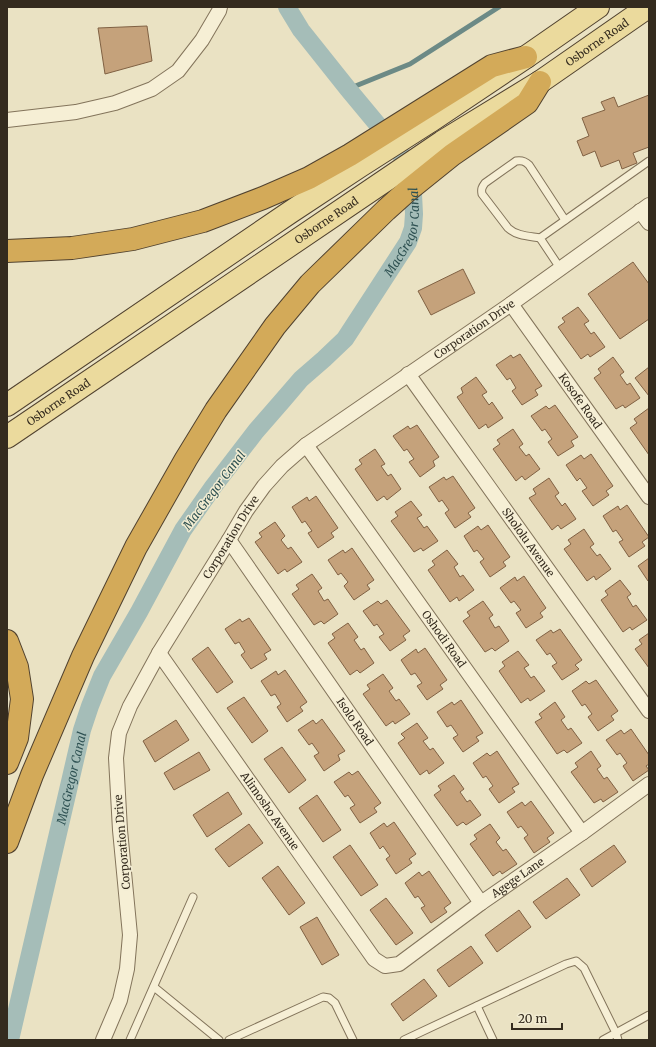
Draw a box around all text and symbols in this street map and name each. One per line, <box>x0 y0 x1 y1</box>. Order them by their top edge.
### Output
street label: Osborne Road <box>563 15 632 69</box>
water label: MacGregor Canal <box>380 186 422 280</box>
street label: Osborne Road <box>292 194 361 247</box>
street label: Corporation Drive <box>431 296 518 362</box>
street label: Kosofe Road <box>556 370 605 432</box>
street label: Osborne Road <box>24 375 93 429</box>
water label: MacGregor Canal <box>179 447 249 533</box>
street label: Corporation Drive <box>200 493 262 581</box>
street label: Shololu Avenue <box>499 505 558 580</box>
street label: Oshodi Road <box>419 608 469 671</box>
street label: Isolo Road <box>334 695 377 748</box>
water label: MacGregor Canal <box>53 730 89 827</box>
street label: Alimosho Avenue <box>237 768 302 853</box>
street label: Corporation Drive <box>111 794 133 890</box>
street label: Agege Lane <box>488 854 547 901</box>
scale bar <box>512 1005 562 1031</box>
text: 20 m <box>518 1011 547 1026</box>

